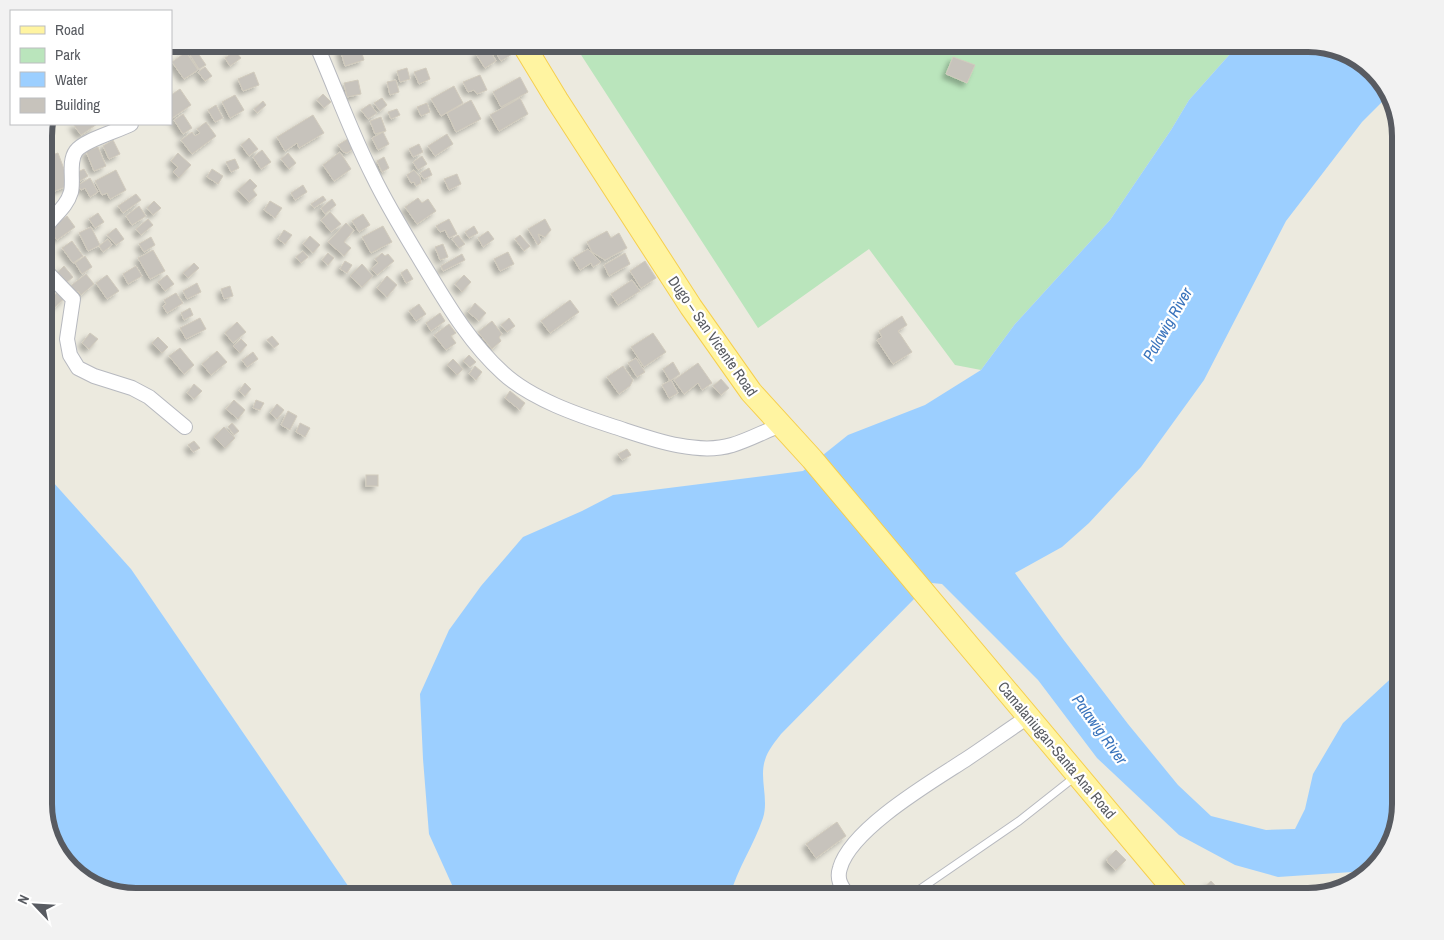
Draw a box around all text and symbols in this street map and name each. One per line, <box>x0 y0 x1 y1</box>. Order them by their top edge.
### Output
legend <box>10 10 172 125</box>
text: Road <box>55 19 84 40</box>
text: Park <box>55 44 81 65</box>
text: Water <box>55 69 87 90</box>
text: Building <box>55 94 100 115</box>
street label: Dugo – San Vicente Road <box>663 272 763 400</box>
water label: Palawig River <box>1137 283 1197 365</box>
street label: Camalaniugan-Santa Ana Road <box>993 677 1121 823</box>
water label: Palawig River <box>1067 689 1133 769</box>
north arrow <box>10 880 60 930</box>
text: N <box>13 892 33 907</box>

